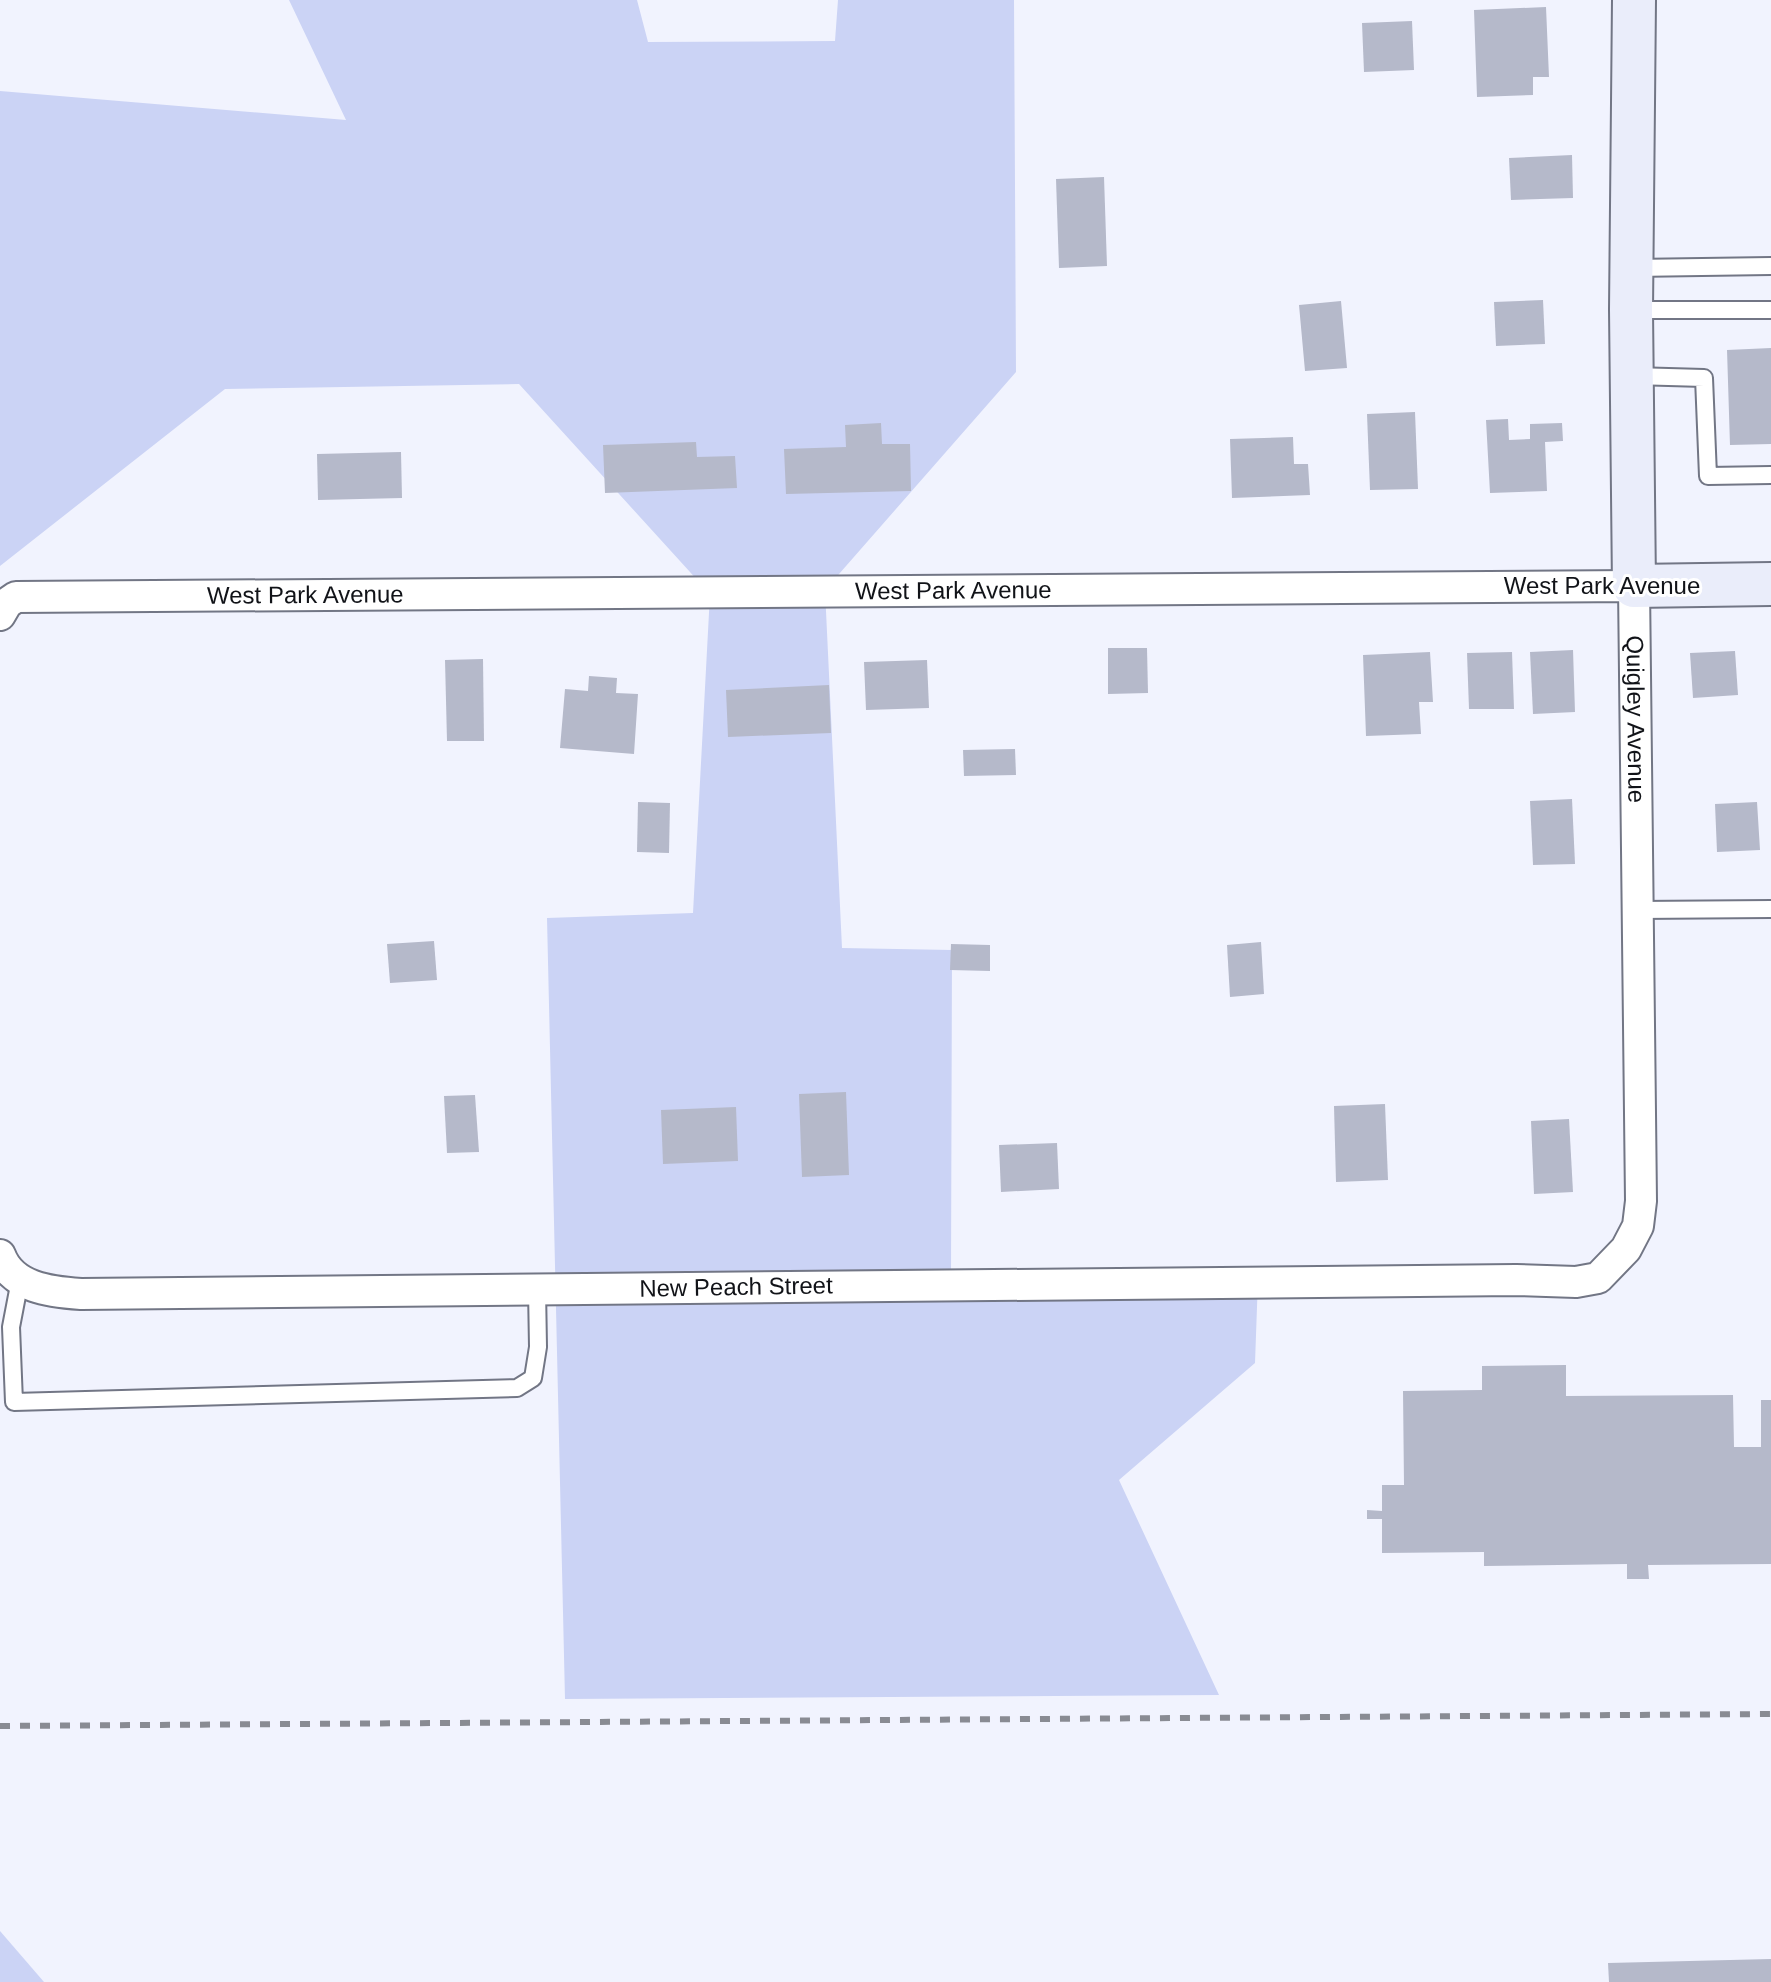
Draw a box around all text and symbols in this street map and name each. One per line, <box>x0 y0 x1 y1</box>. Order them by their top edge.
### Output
street label: West Park Avenue <box>1504 572 1700 599</box>
street label: West Park Avenue <box>855 576 1052 604</box>
street label: West Park Avenue <box>207 580 404 609</box>
street label: Quigley Avenue <box>1622 635 1650 803</box>
street label: New Peach Street <box>639 1271 833 1302</box>

